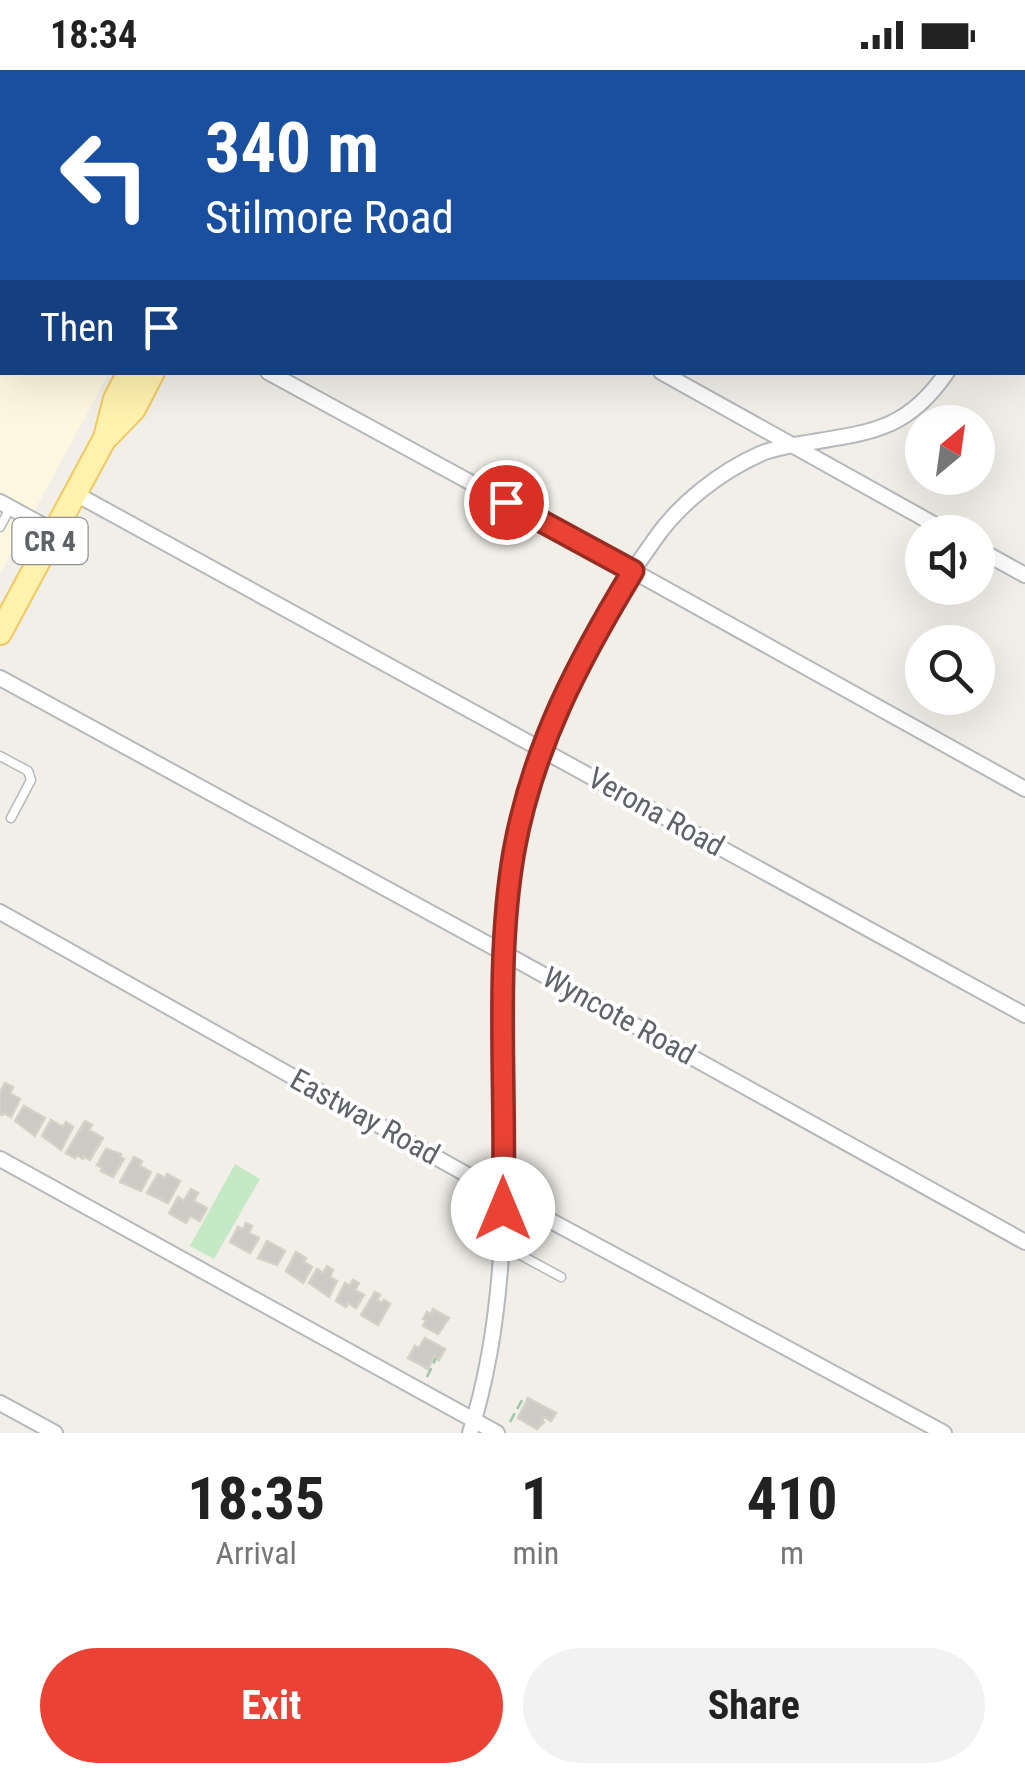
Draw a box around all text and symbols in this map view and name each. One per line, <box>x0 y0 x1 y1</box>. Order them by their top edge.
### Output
text: 18:34 <box>50 13 137 57</box>
text: 340 m <box>205 107 379 189</box>
icon: left <box>40 110 170 240</box>
text: Stilmore Road <box>205 191 454 244</box>
icon: arrive <box>134 300 189 355</box>
text: Then <box>40 306 114 350</box>
north arrow <box>905 405 995 495</box>
map controls <box>905 405 995 715</box>
pin <box>464 460 549 545</box>
icon: arrive <box>479 475 534 530</box>
button: sound <box>905 515 995 605</box>
road number: CR 4 <box>12 518 88 564</box>
button: search <box>905 625 995 715</box>
street label: Verona Road <box>582 760 730 863</box>
street label: Wyncote Road <box>537 959 702 1072</box>
street label: Eastway Road <box>285 1061 446 1172</box>
position arrow <box>451 1157 555 1261</box>
text: 18:35 <box>187 1463 325 1534</box>
text: 1 <box>521 1463 551 1534</box>
text: 410 <box>747 1463 838 1534</box>
text: Arrival <box>215 1534 297 1572</box>
text: min <box>512 1534 559 1572</box>
text: m <box>780 1534 804 1572</box>
button: Exit <box>40 1648 503 1763</box>
button: Share <box>523 1648 985 1763</box>

